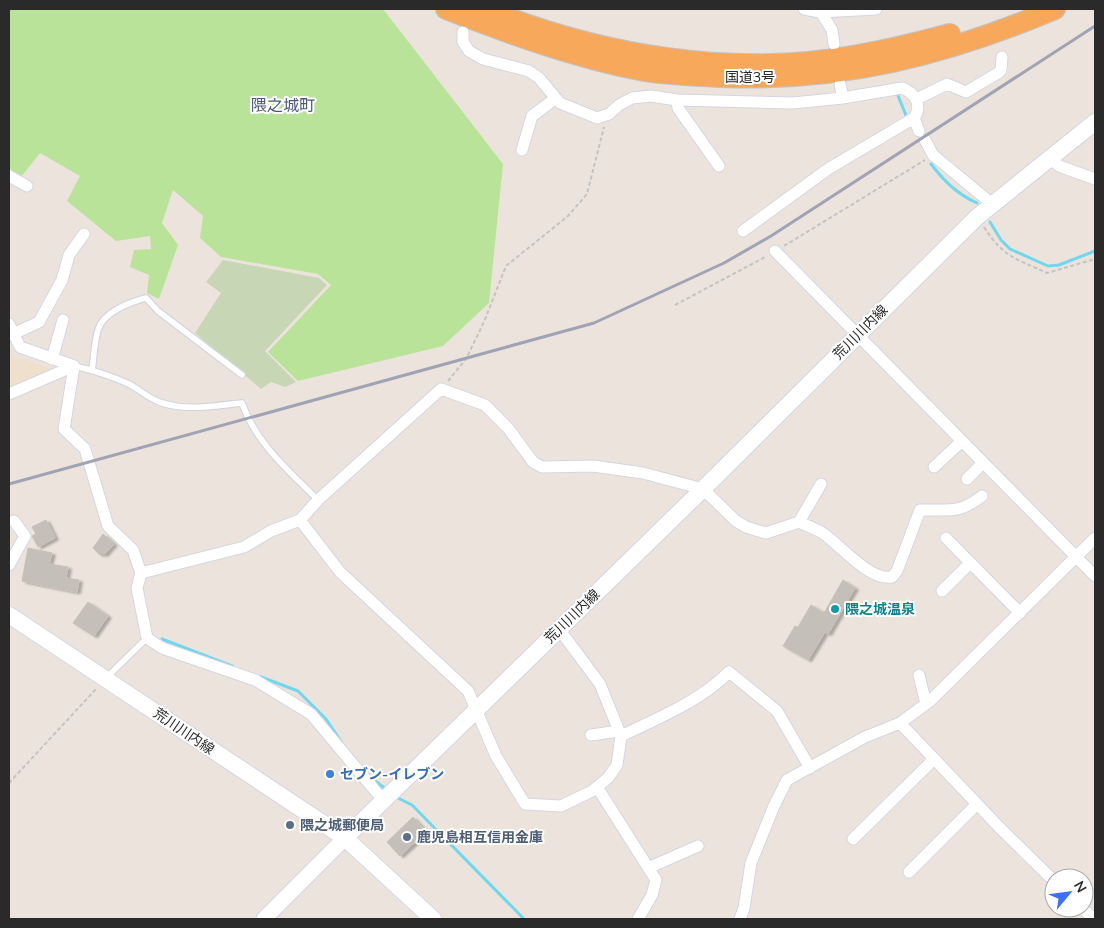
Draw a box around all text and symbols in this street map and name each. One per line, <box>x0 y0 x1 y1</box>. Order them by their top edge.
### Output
street label: 国道3号 <box>725 68 775 86</box>
district label: 隈之城町 <box>251 95 315 115</box>
street label: 荒川川内線 <box>829 301 891 363</box>
street label: 荒川川内線 <box>541 585 603 647</box>
place label: 隈之城温泉 <box>845 600 915 618</box>
marker: 隈之城温泉 <box>829 603 841 615</box>
street label: 荒川川内線 <box>150 704 218 758</box>
place label: セブン-イレブン <box>340 765 444 783</box>
marker: セブン-イレブン <box>324 768 336 780</box>
place label: 隈之城郵便局 <box>300 816 384 834</box>
marker: 隈之城郵便局 <box>284 819 296 831</box>
place label: 鹿児島相互信用金庫 <box>417 828 543 846</box>
marker: 鹿児島相互信用金庫 <box>401 831 413 843</box>
north arrow <box>1044 868 1094 918</box>
text: N <box>1070 878 1091 896</box>

